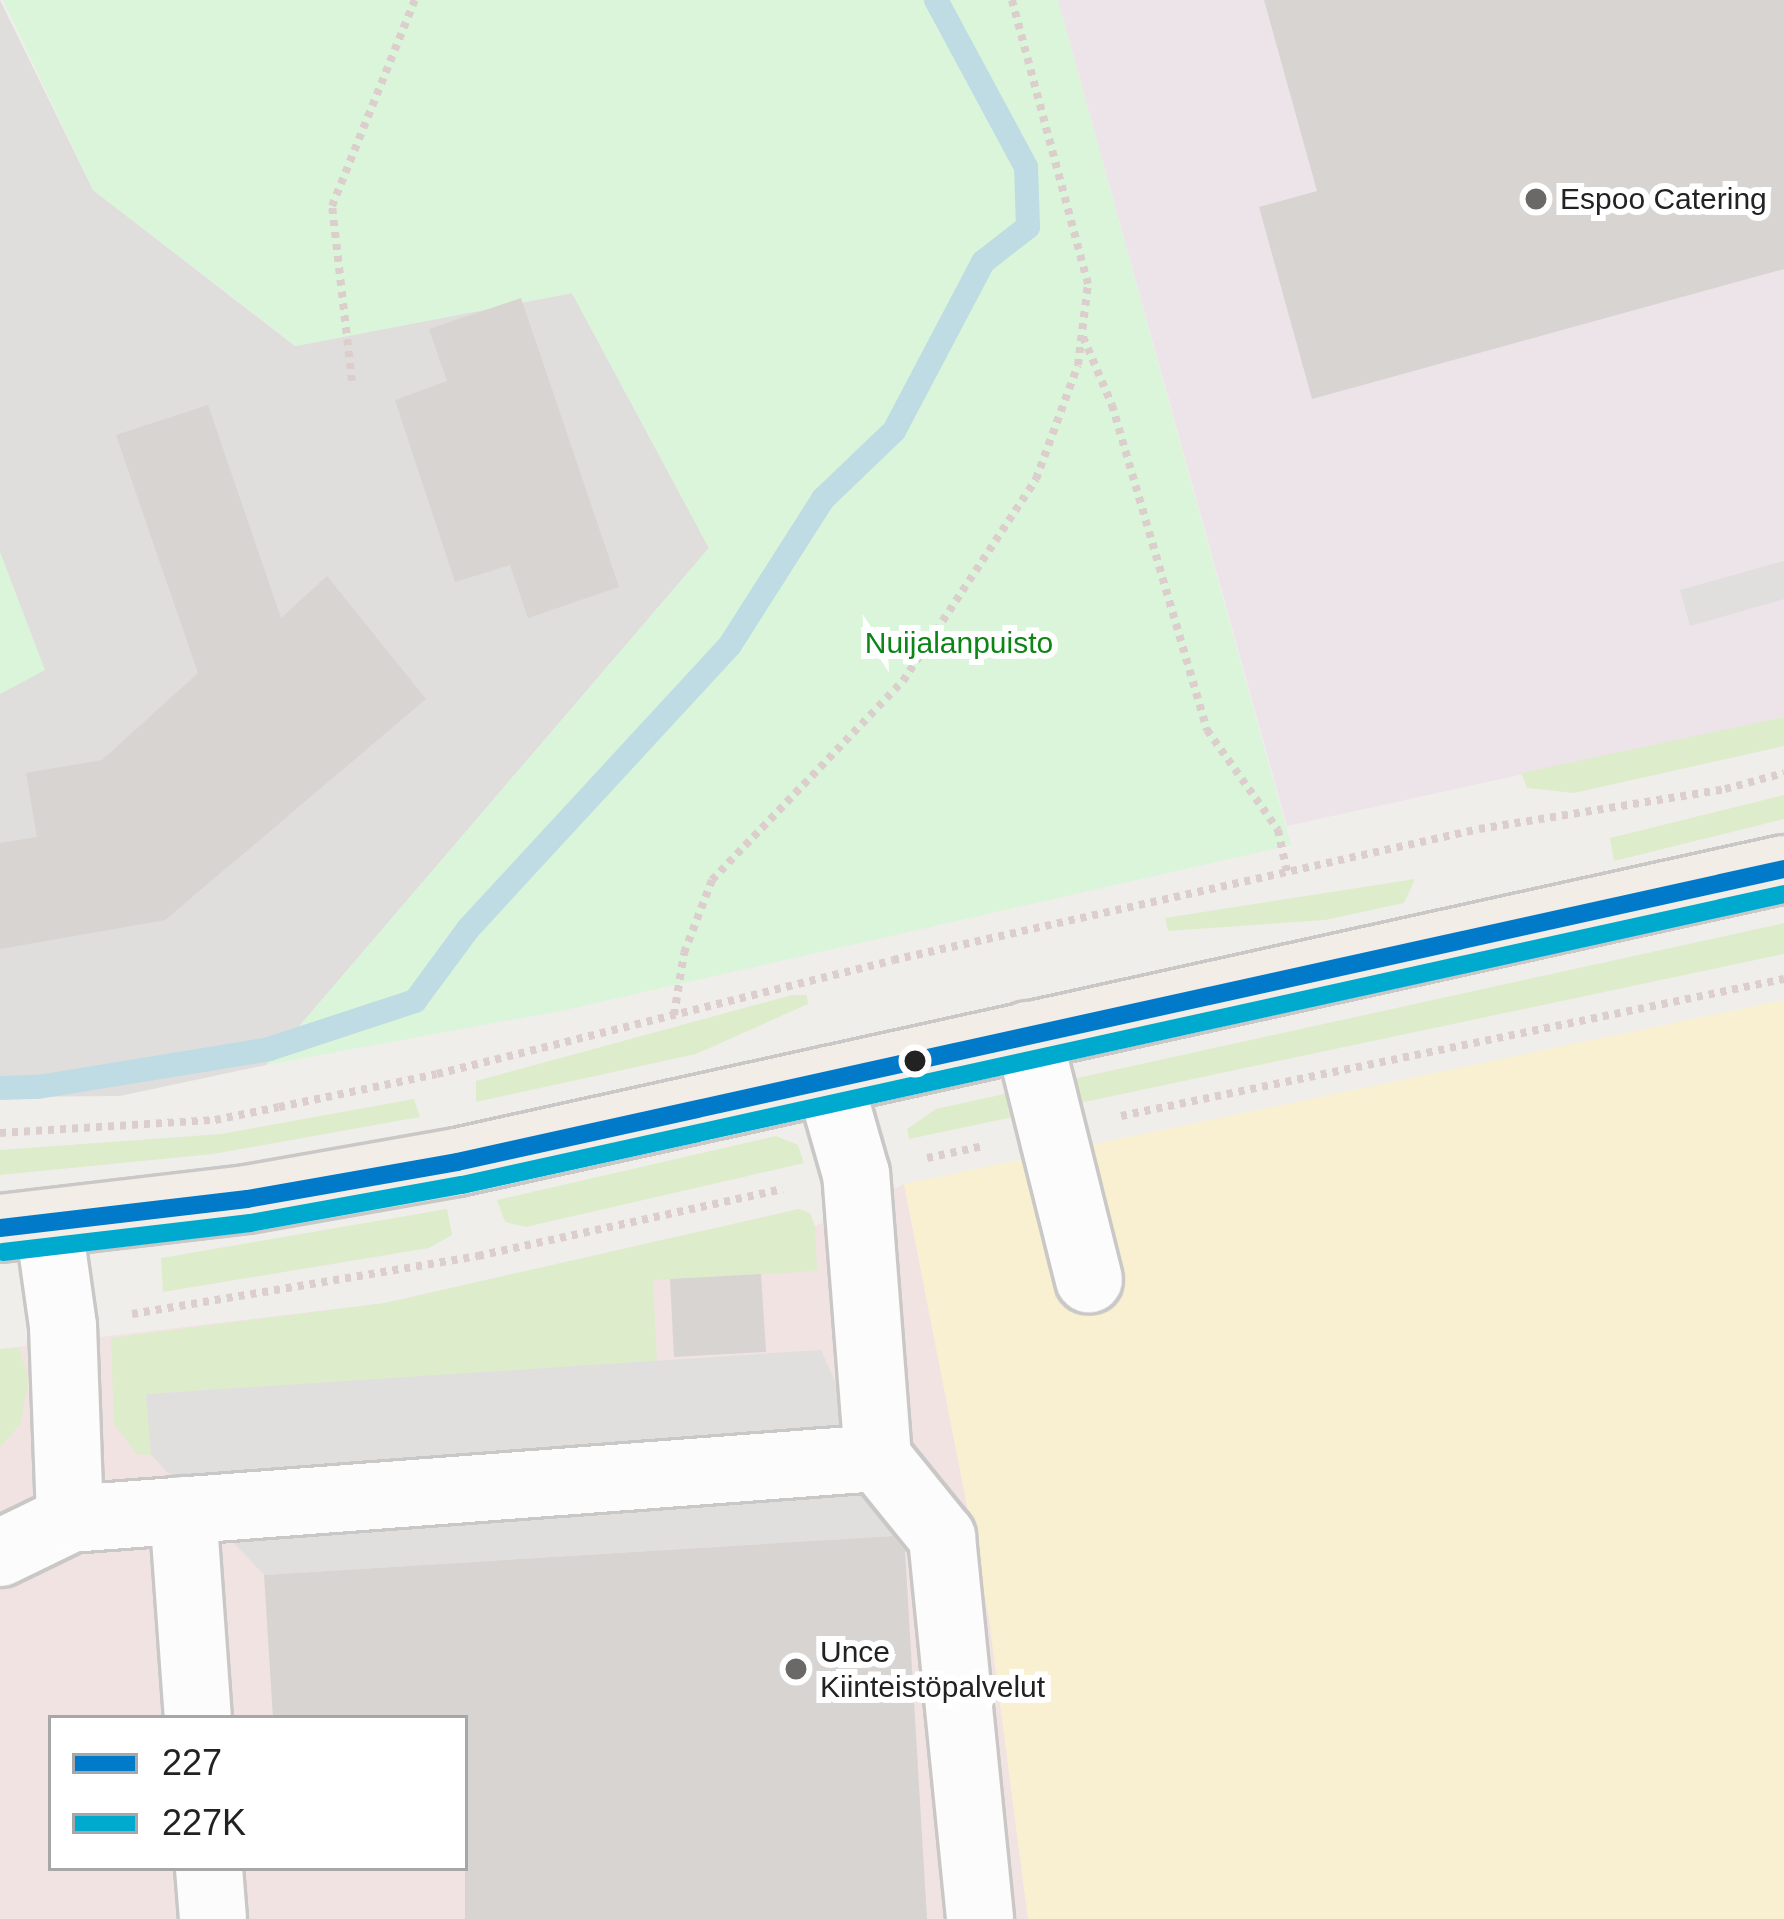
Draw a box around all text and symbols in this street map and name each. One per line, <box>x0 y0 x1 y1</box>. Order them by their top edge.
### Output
place label: Espoo Catering <box>1560 181 1767 217</box>
marker: Espoo Catering <box>1523 186 1549 212</box>
park label: Nuijalanpuisto <box>865 625 1053 661</box>
unlabelled marker <box>904 1050 926 1072</box>
place label: Unce Kiinteistöpalvelut <box>820 1634 1045 1704</box>
marker: Unce Kiinteistöpalvelut <box>783 1656 809 1682</box>
legend <box>48 1715 468 1871</box>
text: 227 <box>162 1742 222 1783</box>
text: 227K <box>162 1802 246 1843</box>

